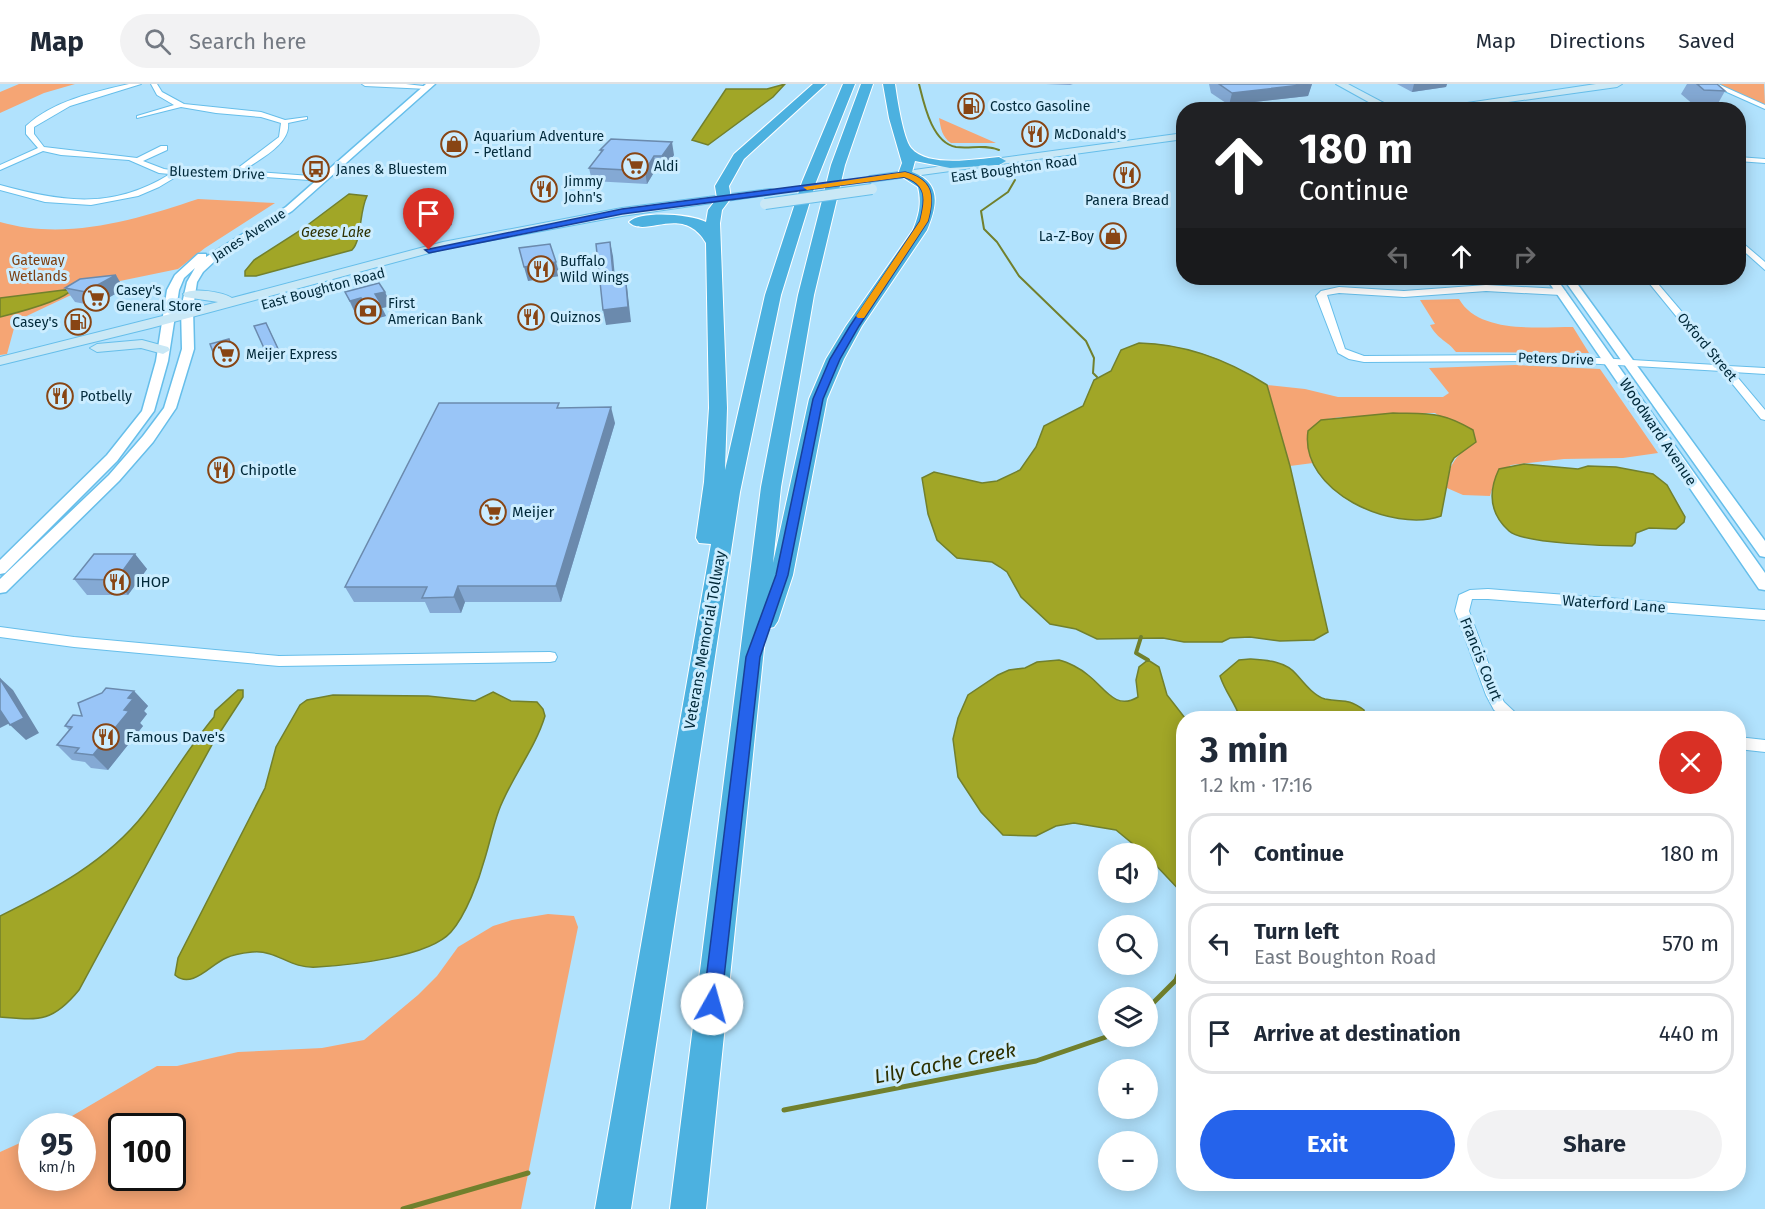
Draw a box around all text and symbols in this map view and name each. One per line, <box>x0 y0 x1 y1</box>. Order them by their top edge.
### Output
search box <box>120 14 540 68</box>
text: Map <box>30 25 84 58</box>
icon: search <box>141 25 174 58</box>
text: Search here <box>189 28 307 55</box>
text: Map <box>1476 28 1516 54</box>
text: Directions <box>1549 28 1645 54</box>
text: Saved <box>1678 28 1735 54</box>
fuel station icon: Costco Gasoline <box>956 91 986 121</box>
place label: Costco Gasoline <box>990 98 1090 115</box>
restaurant icon: McDonald's <box>1020 119 1050 149</box>
text: 180 m <box>1299 124 1413 174</box>
place label: McDonald's <box>1054 126 1127 143</box>
icon: ahead <box>1200 126 1278 204</box>
place label: Aquarium Adventure - Petland <box>474 128 604 161</box>
shop icon: Aquarium Adventure - Petland <box>439 129 469 159</box>
supermarket icon: Aldi <box>620 151 650 181</box>
street label: East Boughton Road <box>950 152 1078 186</box>
bus stop icon: Janes & Bluestem <box>301 154 331 184</box>
place label: Aldi <box>654 158 678 175</box>
restaurant icon: Panera Bread <box>1112 160 1142 190</box>
place label: Janes & Bluestem <box>336 161 447 178</box>
street label: Bluestem Drive <box>169 163 265 183</box>
place label: Jimmy John's <box>564 173 603 206</box>
restaurant icon: Jimmy John's <box>529 174 559 204</box>
text: Continue <box>1299 175 1409 207</box>
pin <box>403 188 454 250</box>
place label: Panera Bread <box>1085 192 1169 209</box>
icon: arrive <box>412 197 445 230</box>
street label: Janes Avenue <box>209 205 289 265</box>
shop icon: La-Z-Boy <box>1098 221 1128 251</box>
water label: Geese Lake <box>301 224 371 241</box>
place label: La-Z-Boy <box>1039 228 1094 245</box>
icon: left <box>1382 240 1415 273</box>
icon: ahead <box>1445 240 1478 273</box>
icon: right <box>1508 240 1541 273</box>
park label: Gateway Wetlands <box>9 252 68 285</box>
place label: Buffalo Wild Wings <box>560 253 630 286</box>
restaurant icon: Buffalo Wild Wings <box>526 254 556 284</box>
street label: East Boughton Road <box>259 264 387 314</box>
place label: Casey's General Store <box>116 282 202 315</box>
supermarket icon: Casey's General Store <box>81 283 111 313</box>
place label: First American Bank <box>388 295 483 328</box>
bank icon: First American Bank <box>353 296 383 326</box>
restaurant icon: Quiznos <box>516 302 546 332</box>
fuel station icon: Casey's <box>63 307 93 337</box>
place label: Quiznos <box>550 309 601 326</box>
street label: Oxford Street <box>1673 309 1741 385</box>
place label: Casey's <box>12 314 58 331</box>
supermarket icon: Meijer Express <box>211 339 241 369</box>
place label: Meijer Express <box>246 346 338 363</box>
street label: Peters Drive <box>1518 349 1594 369</box>
street label: Woodward Avenue <box>1615 375 1701 489</box>
restaurant icon: Potbelly <box>45 381 75 411</box>
place label: Potbelly <box>80 388 132 405</box>
restaurant icon: Chipotle <box>206 455 236 485</box>
place label: Chipotle <box>240 461 297 479</box>
supermarket icon: Meijer <box>478 497 508 527</box>
place label: Meijer <box>512 503 554 521</box>
street label: Veterans Memorial Tollway <box>680 549 730 731</box>
restaurant icon: IHOP <box>102 567 132 597</box>
place label: IHOP <box>136 573 170 591</box>
street label: Waterford Lane <box>1562 591 1666 617</box>
street label: Francis Court <box>1456 615 1506 704</box>
restaurant icon: Famous Dave's <box>91 722 121 752</box>
place label: Famous Dave's <box>126 728 225 746</box>
text: 3 min <box>1200 728 1289 772</box>
button: close <box>1659 731 1722 794</box>
text: 1.2 km · 17:16 <box>1200 773 1312 797</box>
icon: ahead <box>1203 837 1236 870</box>
text: Continue <box>1254 840 1344 867</box>
text: 180 m <box>1660 840 1719 867</box>
map controls <box>1098 843 1158 1191</box>
button: sound <box>1098 843 1158 903</box>
button: search <box>1098 915 1158 975</box>
text: Turn left <box>1254 918 1339 945</box>
icon: left <box>1203 927 1236 960</box>
text: 570 m <box>1662 930 1719 957</box>
text: East Boughton Road <box>1254 945 1436 969</box>
position arrow <box>680 972 744 1036</box>
button: layers <box>1098 987 1158 1047</box>
icon: arrive <box>1203 1017 1236 1050</box>
text: Arrive at destination <box>1254 1020 1461 1047</box>
text: 440 m <box>1659 1020 1719 1047</box>
water label: Lily Cache Creek <box>872 1037 1018 1089</box>
button: + <box>1098 1059 1158 1119</box>
button: Exit <box>1200 1110 1455 1179</box>
button: Share <box>1467 1110 1722 1179</box>
speed limit sign: 100 <box>108 1113 186 1191</box>
text: 95 <box>41 1127 73 1163</box>
button: − <box>1098 1131 1158 1191</box>
text: km/h <box>38 1158 76 1176</box>

